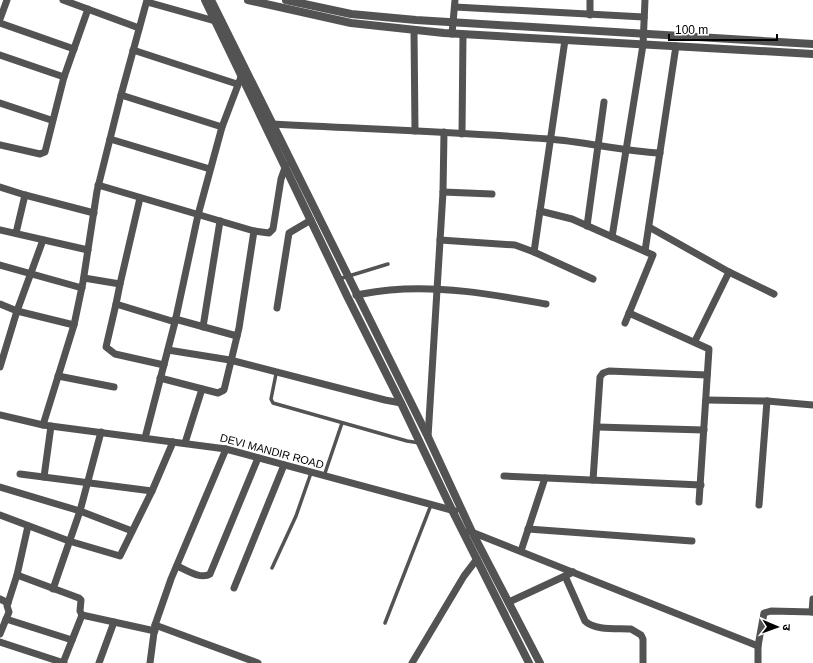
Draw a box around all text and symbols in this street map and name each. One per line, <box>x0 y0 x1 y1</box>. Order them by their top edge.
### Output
scale bar <box>669 16 777 42</box>
text: 100 m <box>675 23 708 37</box>
street label: DEVI MANDIR ROAD <box>219 431 325 471</box>
north arrow <box>757 607 797 647</box>
text: उ <box>781 624 793 631</box>

